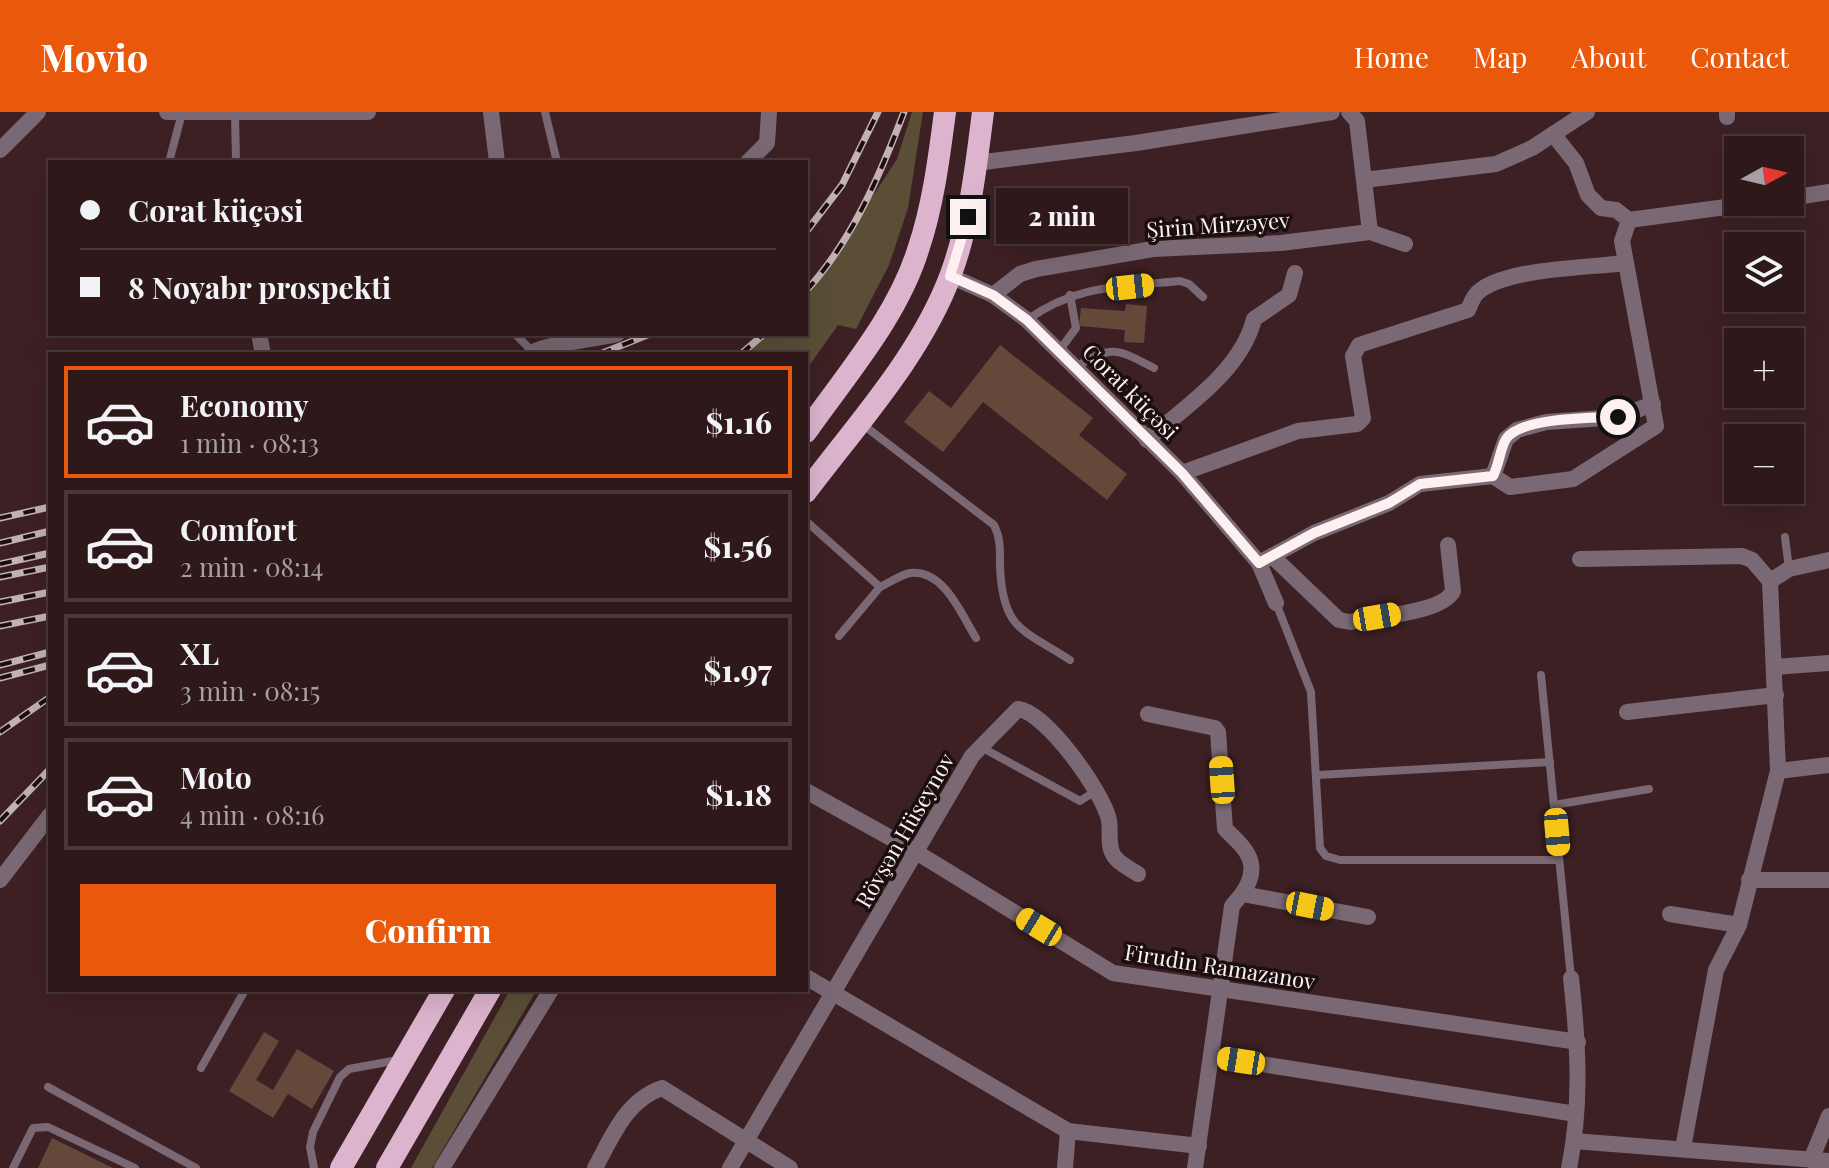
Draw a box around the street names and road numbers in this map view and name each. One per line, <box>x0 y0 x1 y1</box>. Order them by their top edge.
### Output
street label: Şirin Mirzəyev <box>1145 204 1291 244</box>
street label: Corat küçəsi <box>1077 337 1185 445</box>
street label: Rövşən Hüseynov <box>847 747 961 913</box>
street label: Firudin Ramazanov <box>1123 936 1318 996</box>

